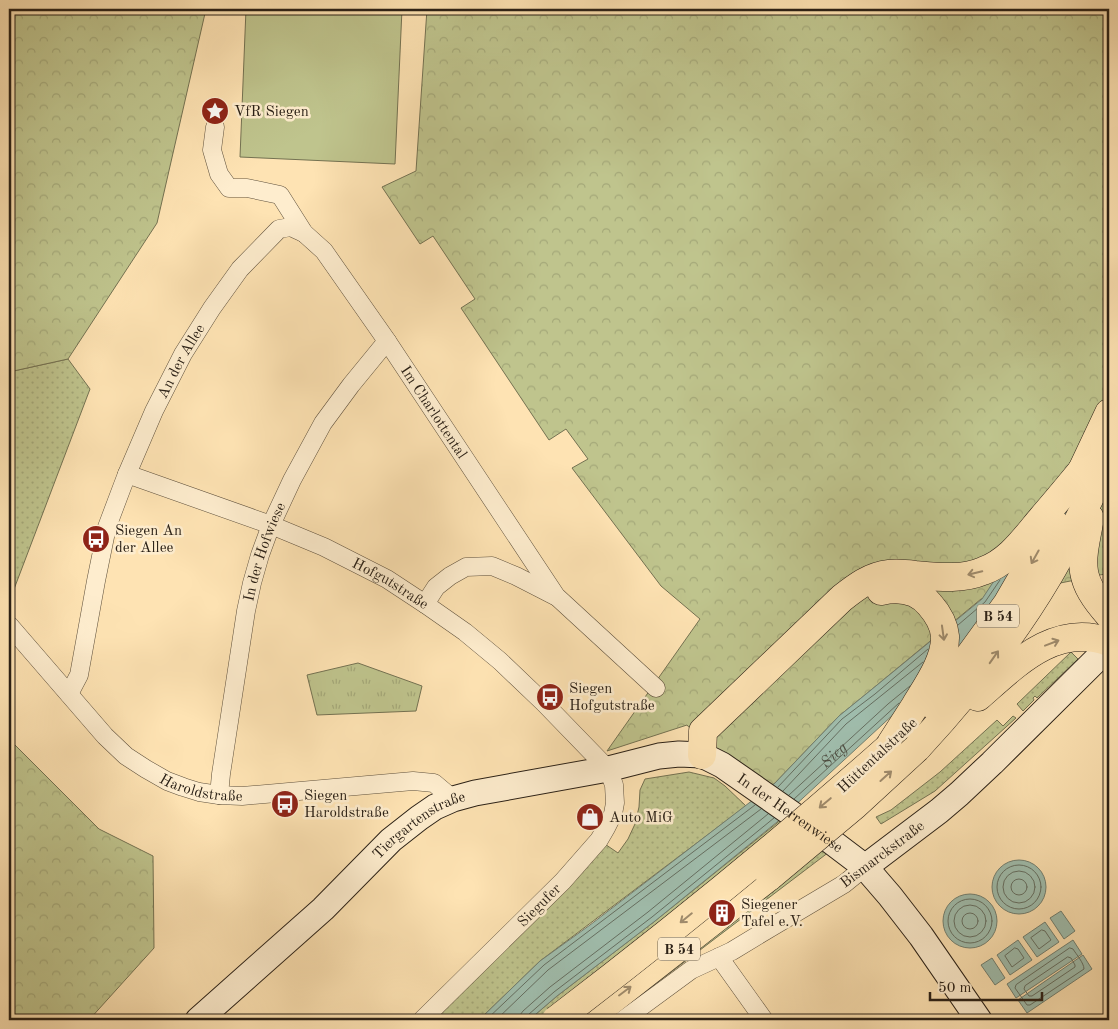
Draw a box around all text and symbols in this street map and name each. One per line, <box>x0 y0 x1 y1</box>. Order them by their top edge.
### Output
place icon: VfR Siegen <box>200 96 230 126</box>
place label: VfR Siegen <box>234 105 309 120</box>
street label: An der Allee <box>156 322 209 401</box>
street label: Im Charlottental <box>397 364 469 462</box>
street label: In der Hofwiese <box>242 501 289 603</box>
bus stop icon: Siegen An der Allee <box>81 524 111 554</box>
place label: Siegen An der Allee <box>115 524 182 556</box>
one-way arrow <box>1030 549 1039 564</box>
street label: Hofgutstraße <box>349 557 431 613</box>
one-way arrow <box>968 569 984 579</box>
road number: B 54 <box>977 604 1019 628</box>
one-way arrow <box>938 624 948 640</box>
one-way arrow <box>1044 638 1059 647</box>
one-way arrow <box>989 650 999 664</box>
bus stop icon: Siegen Hofgutstraße <box>535 682 565 712</box>
place label: Siegen Hofgutstraße <box>569 682 655 714</box>
street label: Hüttentalstraße <box>836 716 921 796</box>
water label: Sieg <box>818 740 851 772</box>
one-way arrow <box>880 770 893 782</box>
street label: Haroldstraße <box>156 772 243 805</box>
street label: In der Herrenwiese <box>734 772 845 856</box>
bus stop icon: Siegen Haroldstraße <box>270 789 300 819</box>
place label: Siegen Haroldstraße <box>304 789 389 821</box>
street label: Tiergartenstraße <box>371 790 467 863</box>
one-way arrow <box>819 798 832 809</box>
shop icon: Auto MiG <box>575 802 605 832</box>
place label: Auto MiG <box>609 811 673 826</box>
street label: Bismarckstraße <box>838 819 928 892</box>
street label: Siegufer <box>516 882 565 931</box>
building icon: Siegener Tafel e.V. <box>707 898 737 928</box>
place label: Siegener Tafel e.V. <box>741 898 803 930</box>
one-way arrow <box>680 912 693 923</box>
road number: B 54 <box>658 938 700 961</box>
scale bar <box>930 969 1043 1001</box>
text: 50 m <box>938 981 972 996</box>
one-way arrow <box>618 985 631 996</box>

